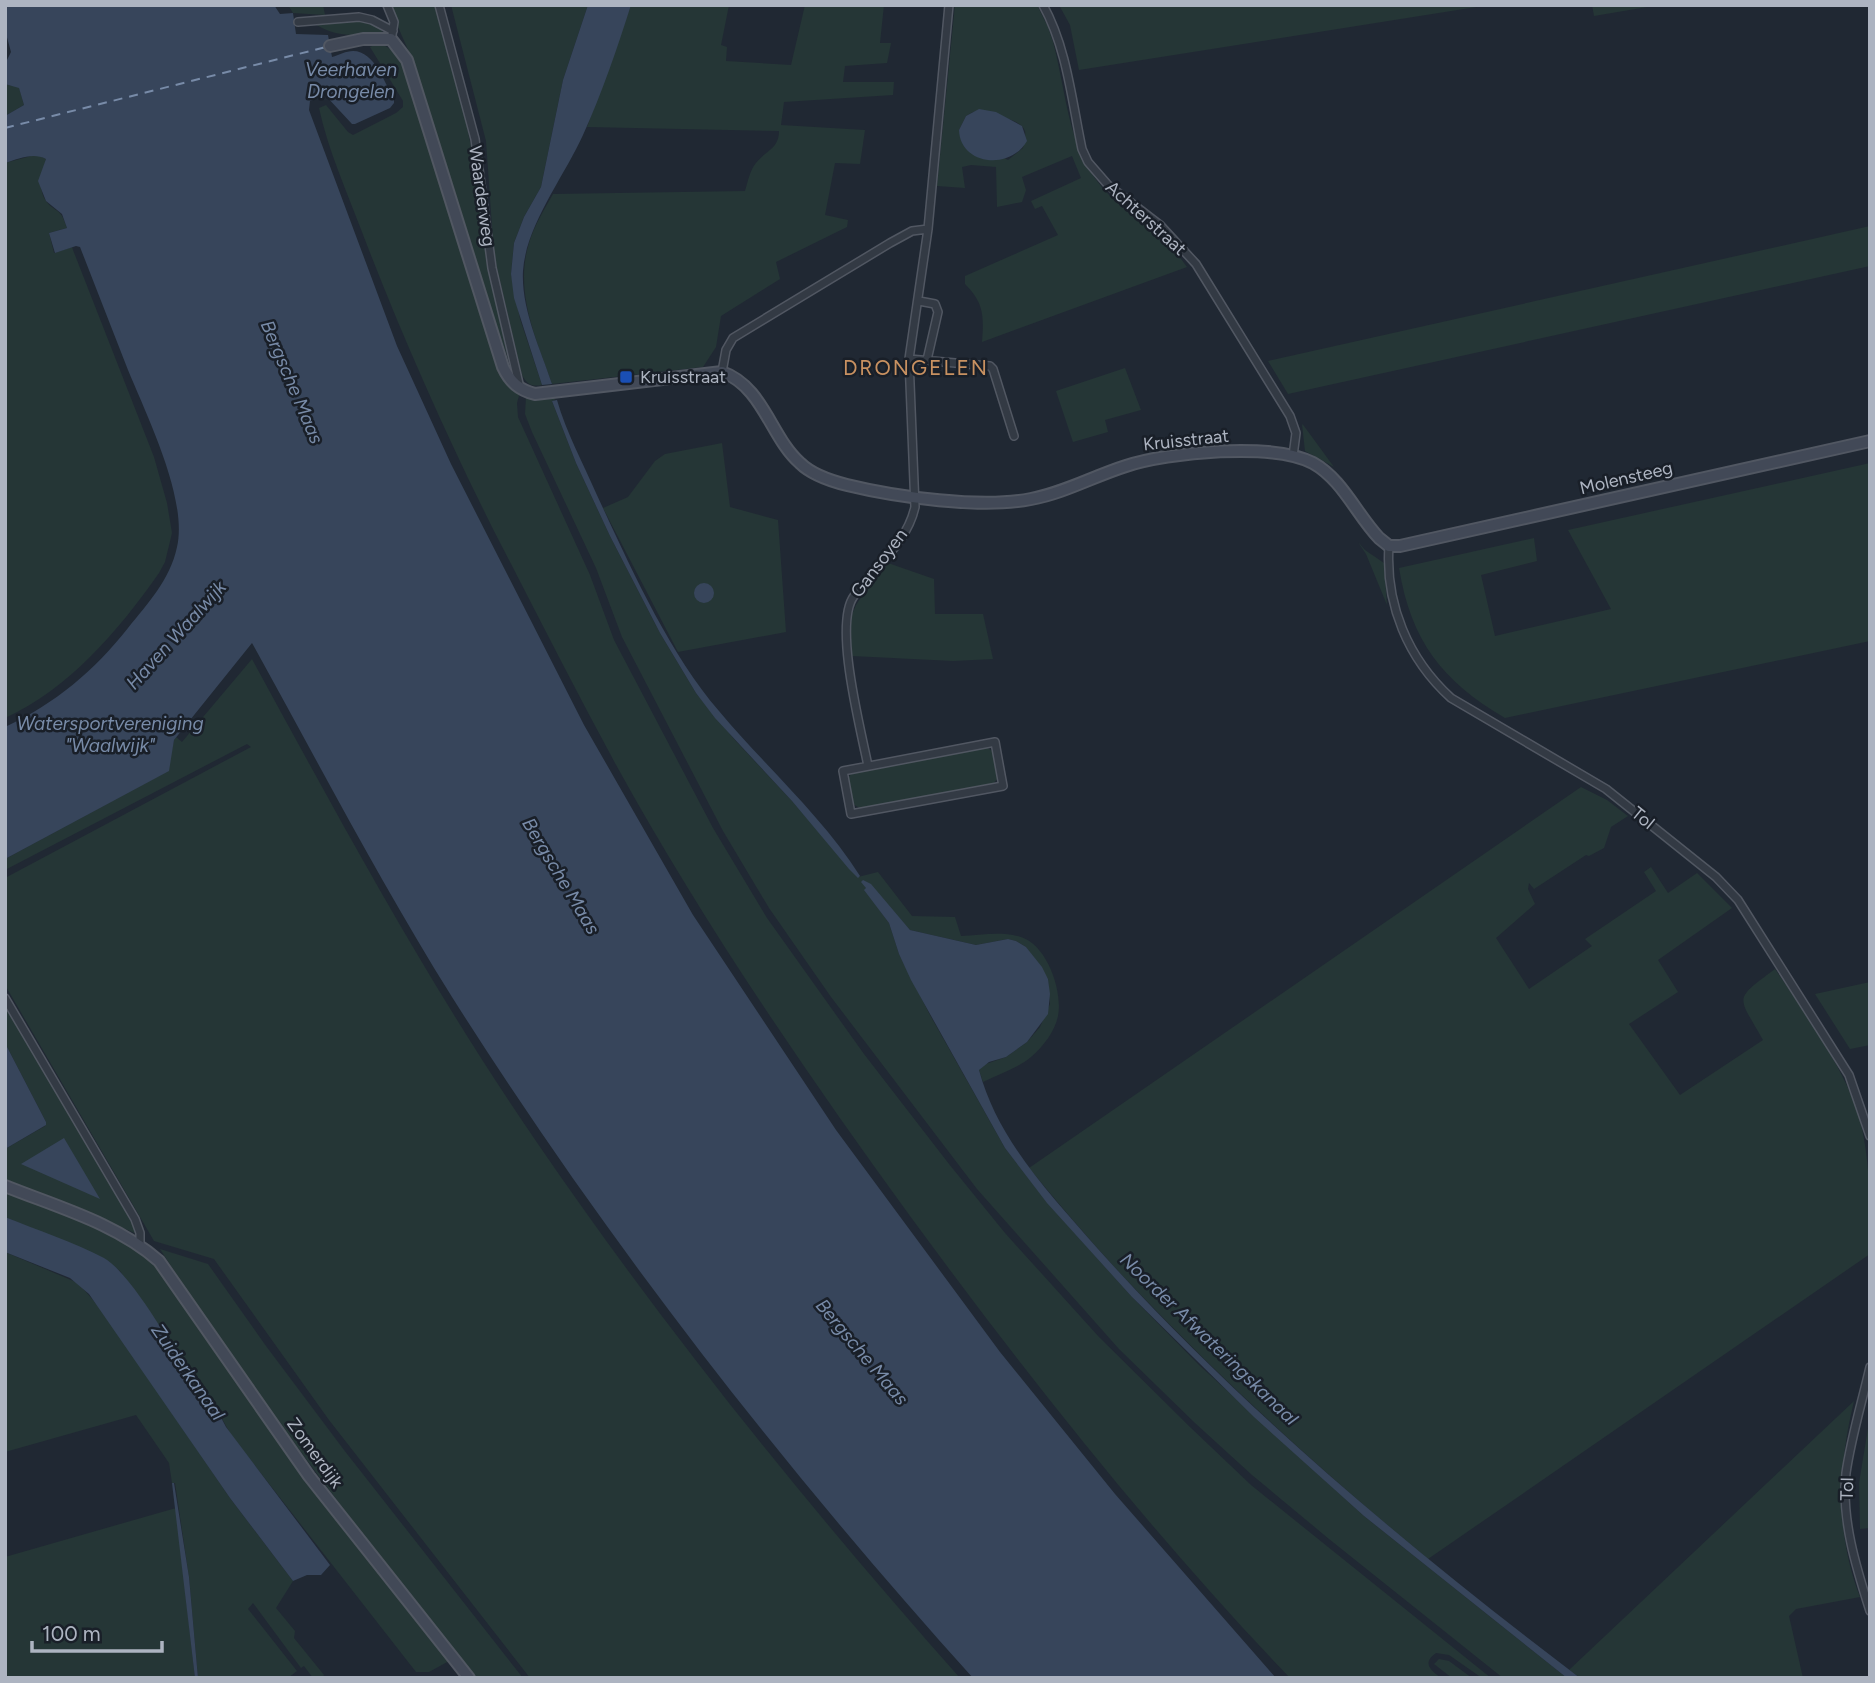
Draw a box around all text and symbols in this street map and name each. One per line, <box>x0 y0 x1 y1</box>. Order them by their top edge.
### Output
water label: Veerhaven Drongelen <box>305 58 397 103</box>
street label: Waarderweg <box>464 144 500 248</box>
street label: Achterstraat <box>1101 176 1191 260</box>
water label: Bergsche Maas <box>256 317 328 447</box>
district label: DRONGELEN <box>843 355 989 380</box>
place label: Kruisstraat <box>640 366 726 388</box>
marker: Kruisstraat <box>618 369 634 385</box>
street label: Kruisstraat <box>1142 425 1230 455</box>
street label: Molensteeg <box>1577 457 1675 499</box>
street label: Gansoyen <box>846 524 912 602</box>
water label: Haven Waalwijk <box>121 575 231 694</box>
water label: Watersportvereniging "Waalwijk" <box>16 712 204 757</box>
street label: Tol <box>1627 802 1659 834</box>
water label: Bergsche Maas <box>517 814 605 938</box>
water label: Noorder Afwateringskanaal <box>1115 1248 1303 1431</box>
water label: Bergsche Maas <box>811 1294 913 1410</box>
water label: Zuiderkanaal <box>146 1319 230 1425</box>
street label: Zomerdijk <box>282 1414 348 1493</box>
street label: Tol <box>1836 1477 1858 1501</box>
scale bar <box>32 1610 161 1654</box>
text: 100 m <box>42 1621 101 1646</box>

